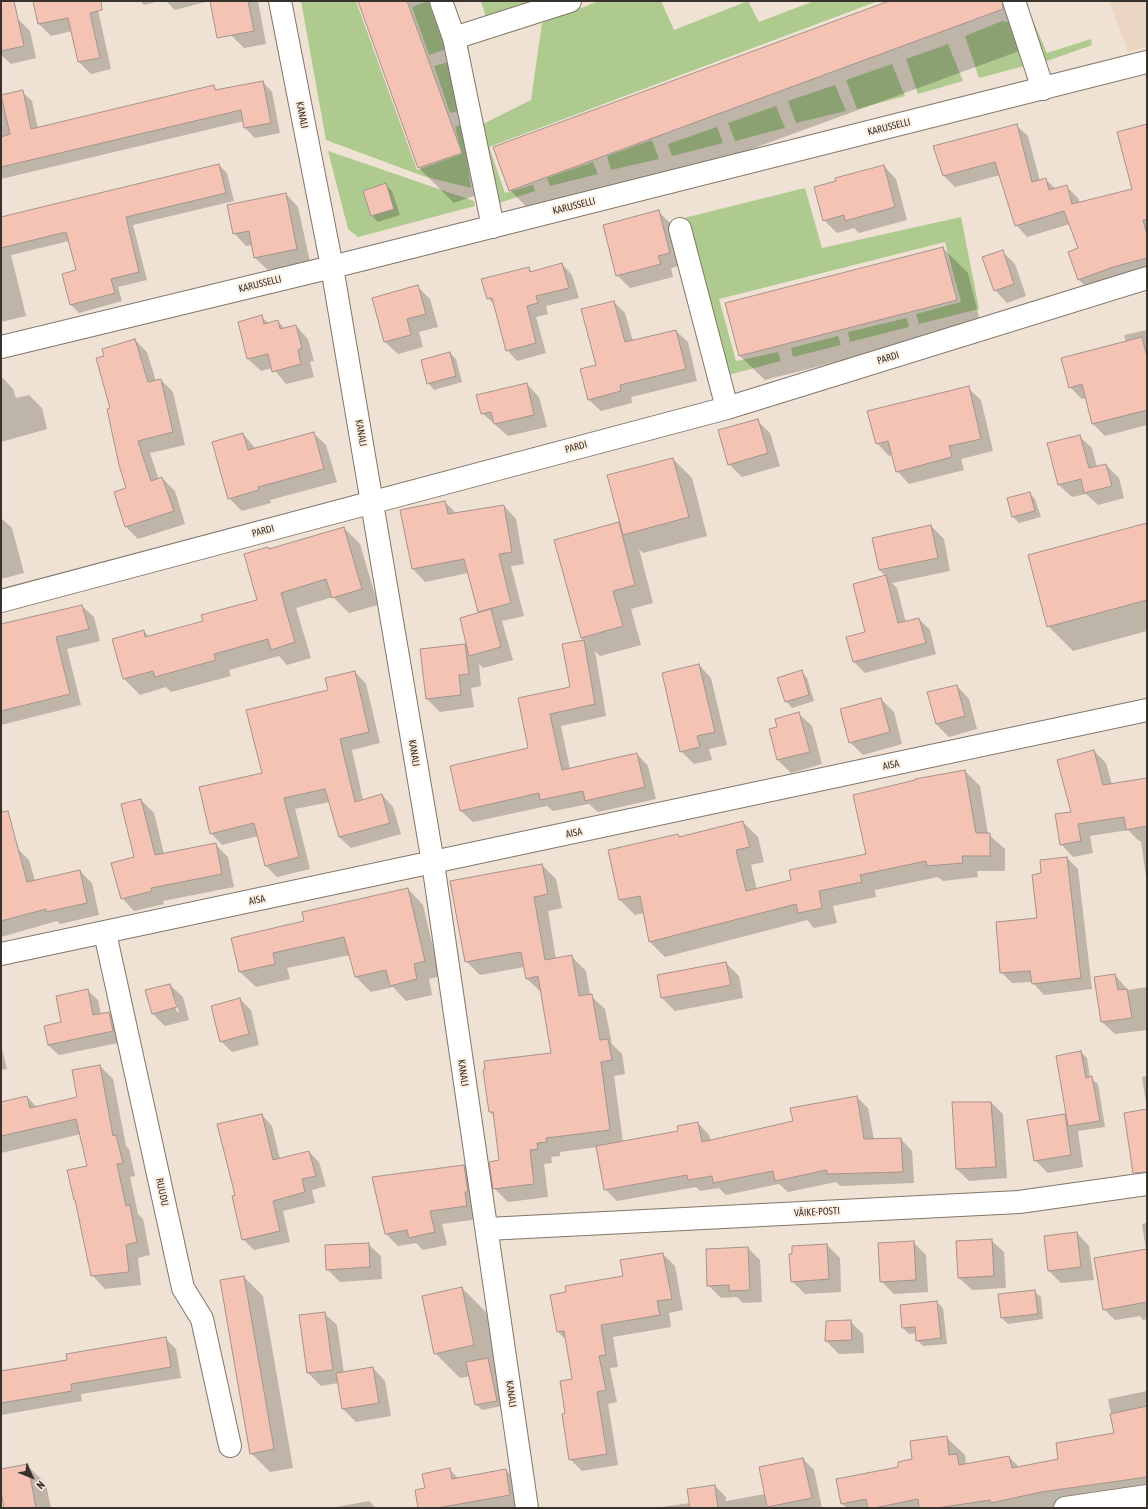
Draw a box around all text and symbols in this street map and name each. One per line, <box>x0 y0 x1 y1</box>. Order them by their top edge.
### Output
street label: KANALI <box>294 101 310 129</box>
street label: KARUSSELLI <box>866 116 912 138</box>
street label: KARUSSELLI <box>551 195 597 217</box>
street label: KARUSSELLI <box>237 273 283 295</box>
street label: PARDI <box>875 349 901 367</box>
street label: KANALI <box>353 419 369 447</box>
street label: PARDI <box>564 438 588 456</box>
street label: PARDI <box>251 522 275 540</box>
street label: KANALI <box>406 739 422 767</box>
street label: AISA <box>882 757 900 773</box>
street label: AISA <box>565 825 583 841</box>
street label: AISA <box>248 892 266 908</box>
street label: KANALI <box>455 1059 471 1087</box>
street label: RUUDU <box>153 1177 171 1207</box>
street label: VÄIKE-POSTI <box>794 1205 840 1219</box>
street label: KANALI <box>503 1380 519 1408</box>
north arrow <box>12 1457 52 1497</box>
text: N <box>34 1479 47 1492</box>

